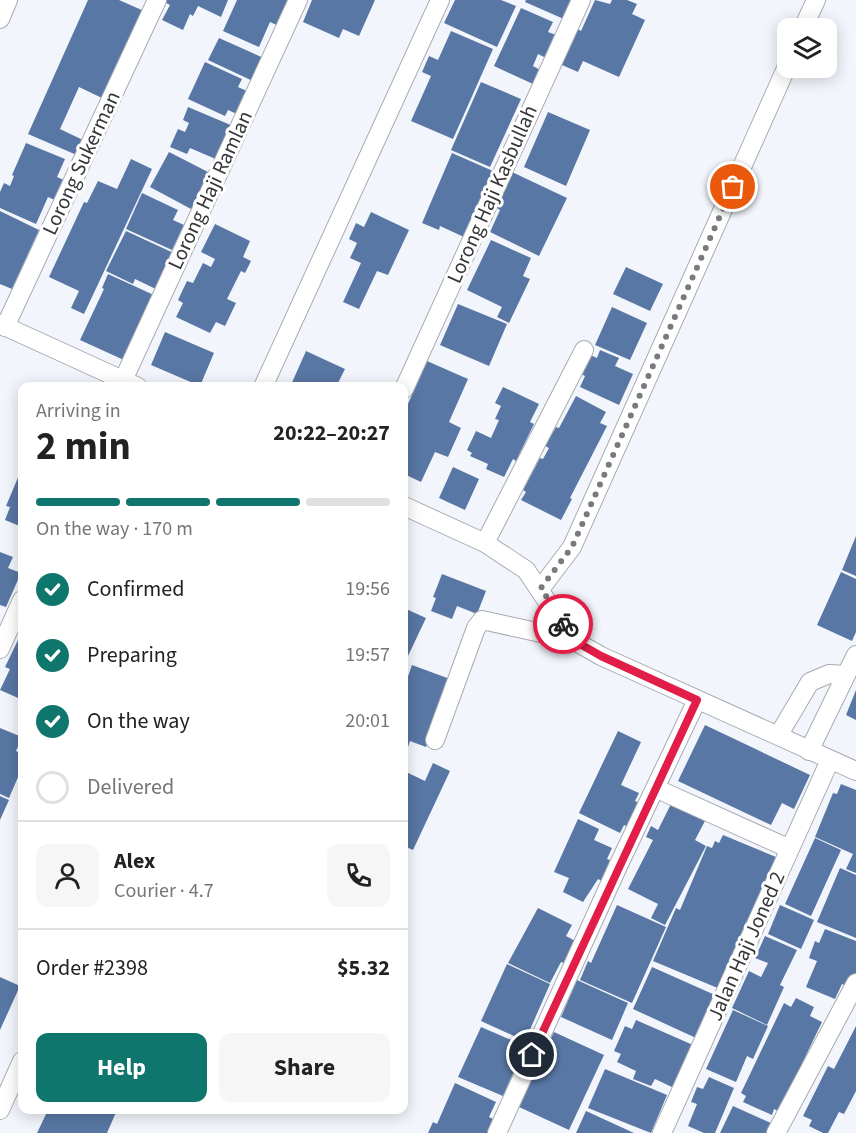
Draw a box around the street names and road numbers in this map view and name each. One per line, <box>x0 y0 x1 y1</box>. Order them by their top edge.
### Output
street label: Lorong Sukerman <box>34 86 128 240</box>
street label: Lorong Haji Kasbullah <box>439 100 545 288</box>
street label: Lorong Haji Ramlan <box>160 106 260 274</box>
street label: Jalan Haji Joned 2 <box>700 866 792 1026</box>

